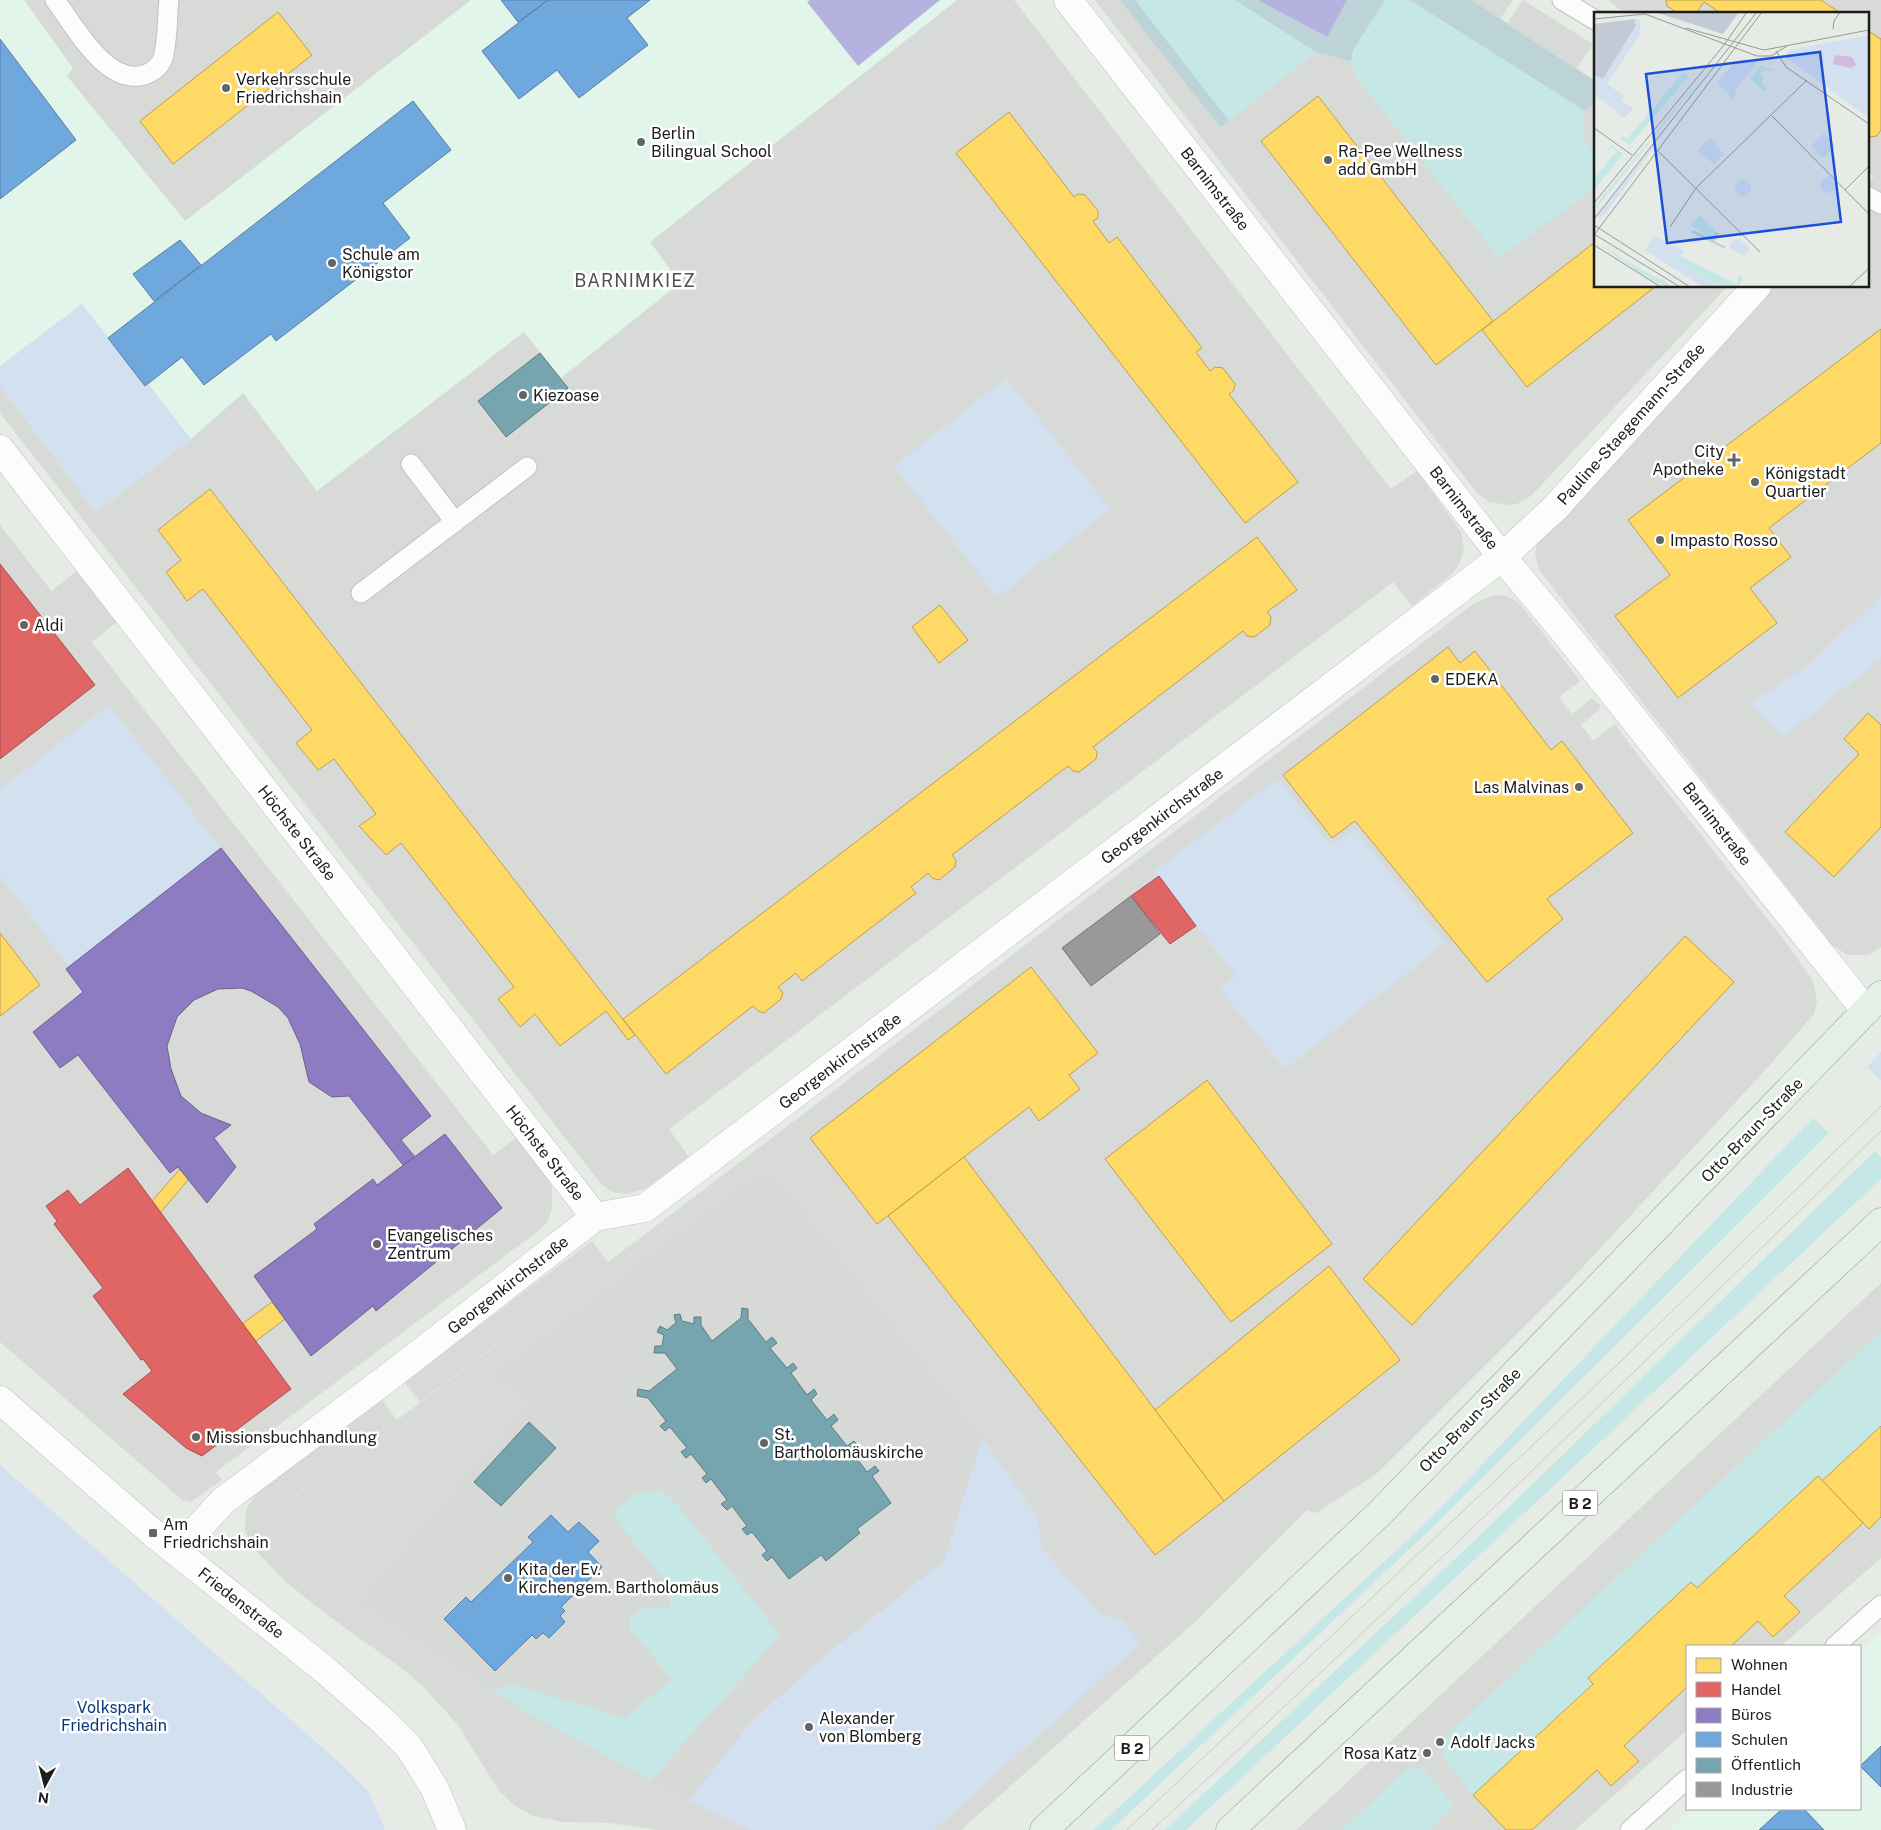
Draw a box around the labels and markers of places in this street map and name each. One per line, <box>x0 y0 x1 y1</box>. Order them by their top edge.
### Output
place label: Verkehrsschule Friedrichshain <box>236 70 351 107</box>
marker: Verkehrsschule Friedrichshain <box>220 82 232 94</box>
place label: Berlin Bilingual School <box>651 124 772 161</box>
marker: Berlin Bilingual School <box>635 136 647 148</box>
place label: Ra-Pee Wellness add GmbH <box>1338 142 1463 179</box>
marker: Ra-Pee Wellness add GmbH <box>1322 154 1334 166</box>
place label: Schule am Königstor <box>342 245 420 282</box>
marker: Schule am Königstor <box>326 257 338 269</box>
place label: Kiezoase <box>533 386 599 405</box>
marker: Kiezoase <box>517 389 529 401</box>
place label: City Apotheke <box>1652 442 1724 479</box>
marker: City Apotheke <box>1728 454 1740 466</box>
place label: Königstadt Quartier <box>1765 464 1846 501</box>
marker: Königstadt Quartier <box>1749 476 1761 488</box>
place label: Impasto Rosso <box>1670 531 1778 550</box>
marker: Impasto Rosso <box>1654 534 1666 546</box>
place label: Aldi <box>34 616 63 635</box>
marker: Aldi <box>18 619 30 631</box>
place label: EDEKA <box>1445 670 1499 689</box>
marker: EDEKA <box>1429 673 1441 685</box>
place label: Las Malvinas <box>1474 778 1569 797</box>
marker: Las Malvinas <box>1573 781 1585 793</box>
place label: Evangelisches Zentrum <box>387 1226 493 1263</box>
marker: Evangelisches Zentrum <box>371 1238 383 1250</box>
place label: St. Bartholomäuskirche <box>774 1425 924 1462</box>
place label: Missionsbuchhandlung <box>206 1428 377 1447</box>
marker: Missionsbuchhandlung <box>190 1431 202 1443</box>
marker: St. Bartholomäuskirche <box>758 1437 770 1449</box>
place label: Am Friedrichshain <box>163 1515 269 1552</box>
marker: Am Friedrichshain <box>147 1527 159 1539</box>
place label: Kita der Ev. Kirchengem. Bartholomäus <box>518 1560 719 1597</box>
marker: Kita der Ev. Kirchengem. Bartholomäus <box>502 1572 514 1584</box>
place label: Alexander von Blomberg <box>819 1709 922 1746</box>
marker: Alexander von Blomberg <box>803 1721 815 1733</box>
place label: Adolf Jacks <box>1450 1733 1535 1752</box>
marker: Adolf Jacks <box>1434 1736 1446 1748</box>
place label: Rosa Katz <box>1343 1744 1417 1763</box>
marker: Rosa Katz <box>1421 1747 1433 1759</box>

